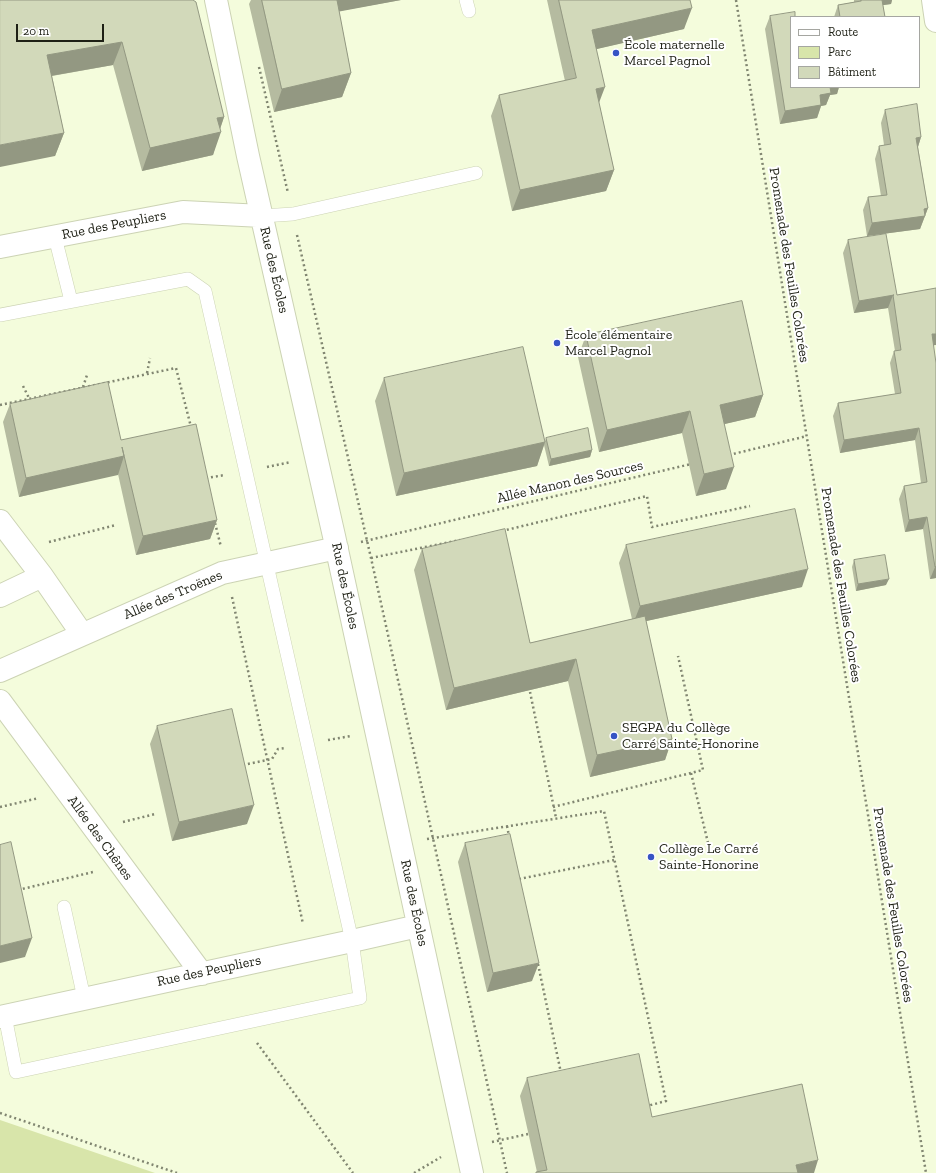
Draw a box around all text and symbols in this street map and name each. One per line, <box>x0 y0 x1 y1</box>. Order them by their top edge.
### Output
scale bar <box>18 16 106 42</box>
legend <box>790 16 920 88</box>
text: 20 m <box>23 24 49 38</box>
text: Route <box>828 25 858 39</box>
place label: École maternelle Marcel Pagnol <box>624 37 725 70</box>
text: Parc <box>828 45 851 59</box>
marker: École maternelle Marcel Pagnol <box>611 48 621 58</box>
text: Bâtiment <box>828 65 876 79</box>
street label: Promenade des Feuilles Colorées <box>765 166 813 364</box>
street label: Rue des Peupliers <box>60 207 168 243</box>
street label: Rue des Écoles <box>256 225 292 315</box>
place label: École élémentaire Marcel Pagnol <box>565 327 672 360</box>
marker: École élémentaire Marcel Pagnol <box>552 338 562 348</box>
street label: Allée Manon des Sources <box>495 457 645 507</box>
street label: Promenade des Feuilles Colorées <box>817 486 865 684</box>
street label: Rue des Écoles <box>328 541 362 631</box>
street label: Allée des Troënes <box>121 567 225 623</box>
place label: SEGPA du Collège Carré Sainte-Honorine <box>622 720 759 752</box>
marker: SEGPA du Collège Carré Sainte-Honorine <box>609 731 619 741</box>
street label: Allée des Chênes <box>64 792 136 884</box>
street label: Promenade des Feuilles Colorées <box>869 806 917 1004</box>
place label: Collège Le Carré Sainte-Honorine <box>659 841 758 874</box>
marker: Collège Le Carré Sainte-Honorine <box>646 852 656 862</box>
street label: Rue des Écoles <box>397 858 431 948</box>
street label: Rue des Peupliers <box>155 952 263 990</box>

